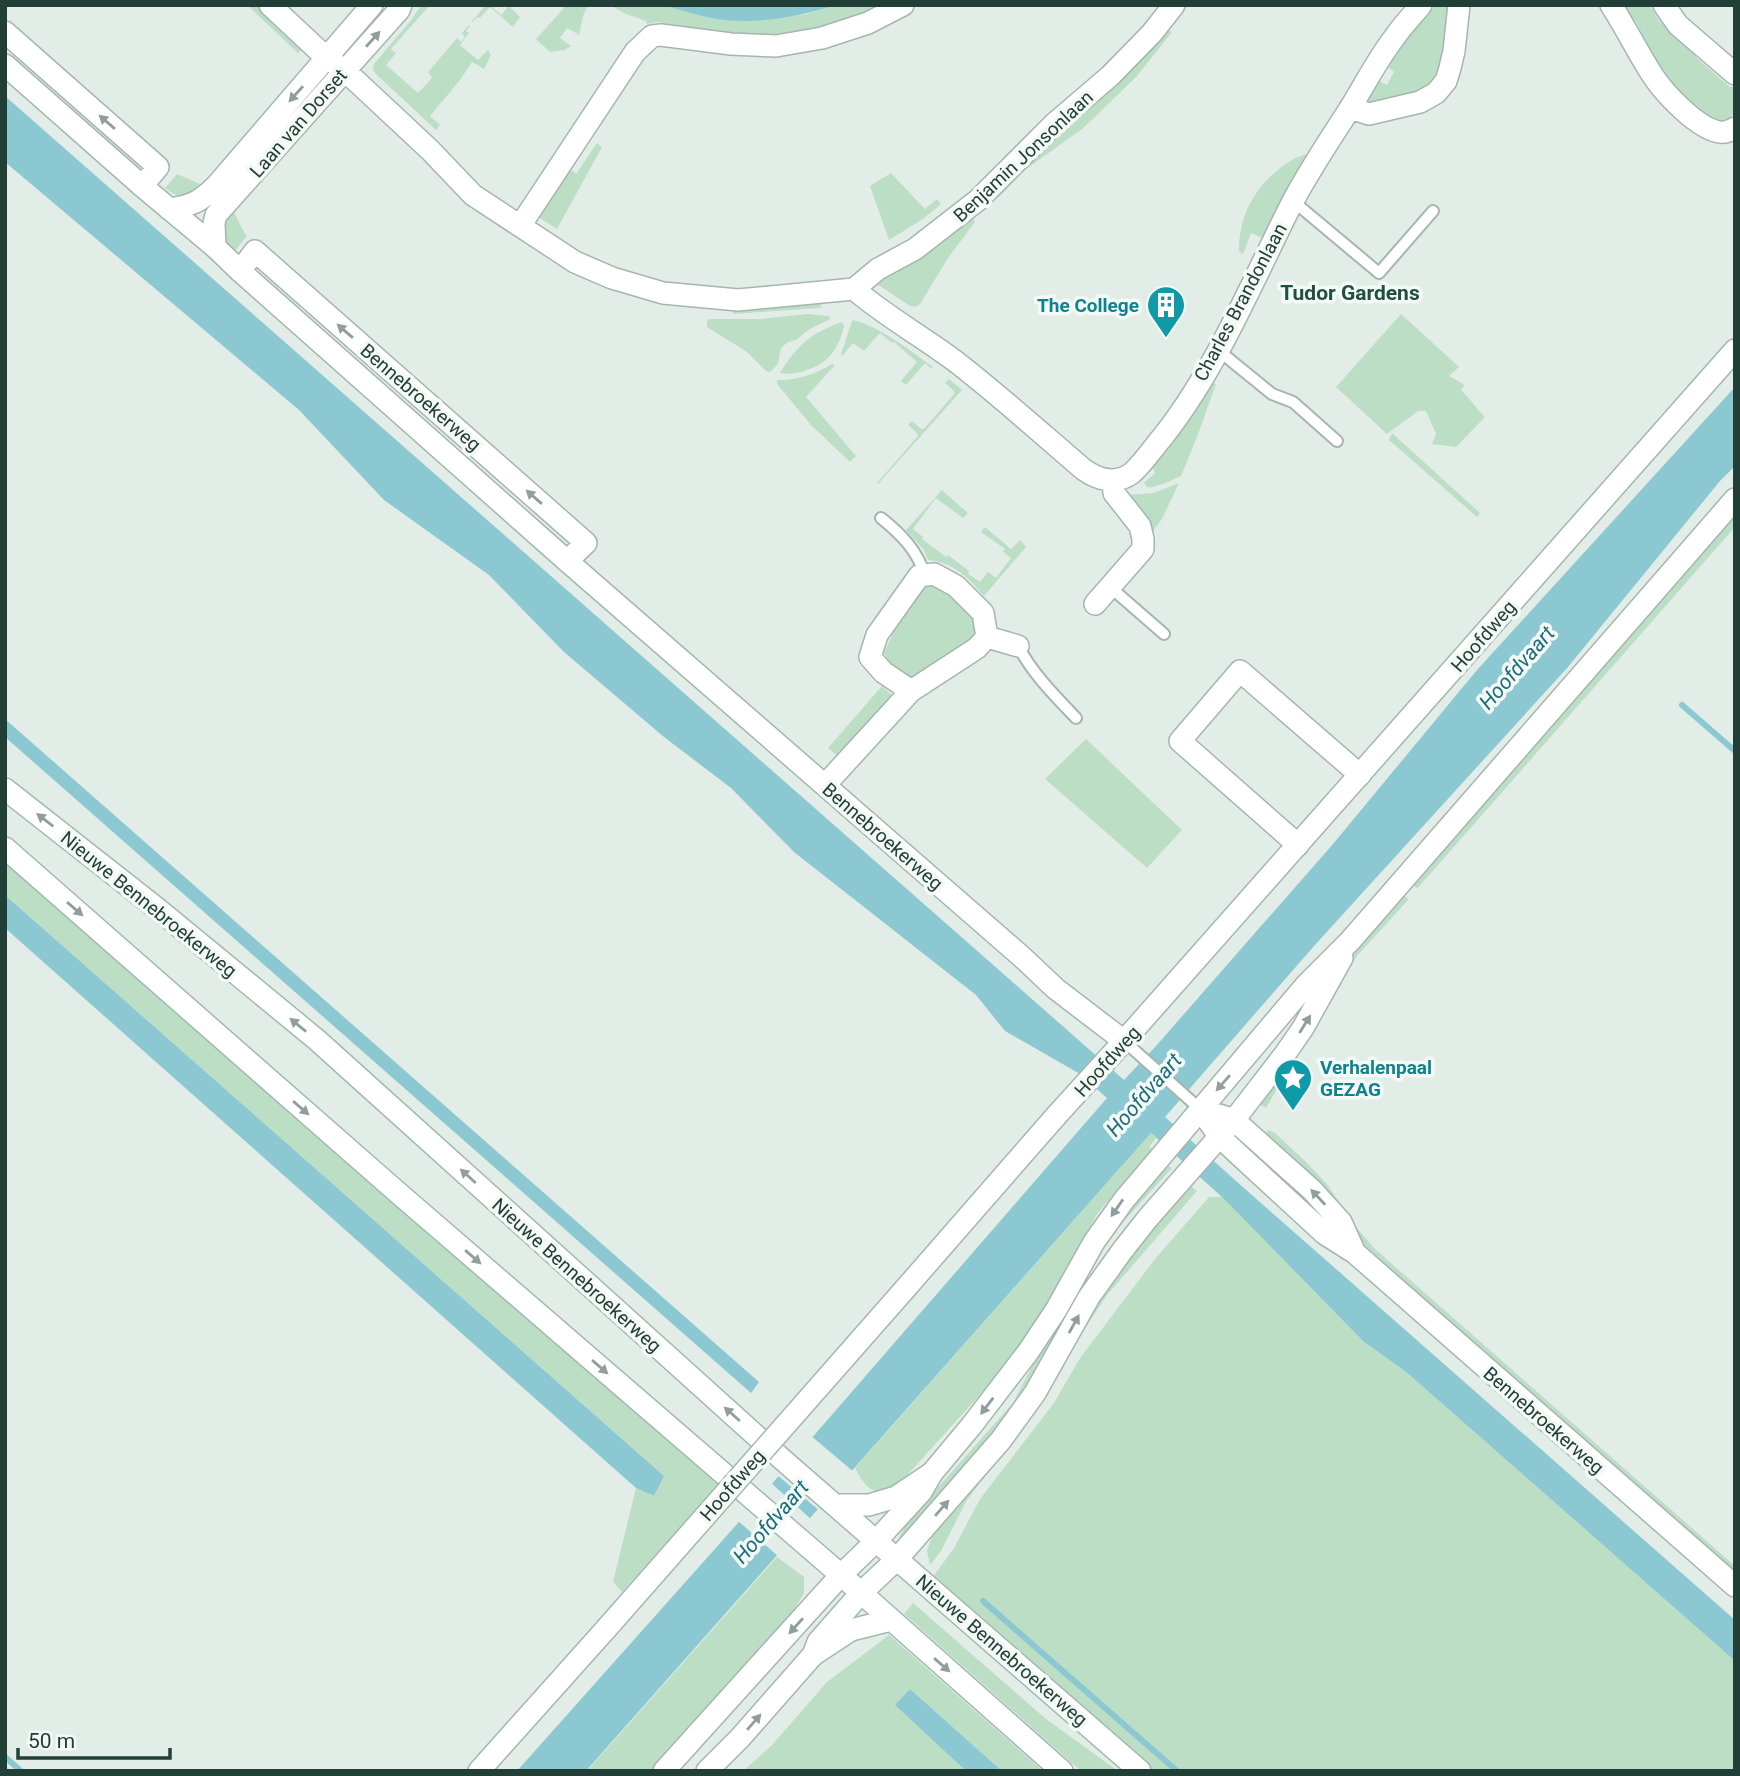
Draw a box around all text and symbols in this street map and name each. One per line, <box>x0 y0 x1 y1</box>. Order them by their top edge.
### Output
one-way arrow <box>365 30 381 48</box>
street label: Laan van Dorset <box>245 64 352 182</box>
one-way arrow <box>288 85 304 102</box>
street label: Benjamin Jonsonlaan <box>949 86 1098 227</box>
one-way arrow <box>98 114 116 130</box>
street label: Charles Brandonlaan <box>1189 219 1292 385</box>
district label: Tudor Gardens <box>1280 281 1420 305</box>
building icon: The College <box>1145 284 1187 339</box>
place label: The College <box>1037 294 1139 317</box>
one-way arrow <box>337 324 354 339</box>
street label: Bennebroekerweg <box>356 339 486 456</box>
one-way arrow <box>526 490 543 506</box>
street label: Hoofdweg <box>1446 596 1521 677</box>
water label: Hoofdvaart <box>1474 621 1560 714</box>
street label: Bennebroekerweg <box>818 778 948 895</box>
one-way arrow <box>36 813 54 828</box>
street label: Nieuwe Bennebroekerweg <box>56 826 241 982</box>
one-way arrow <box>66 901 84 917</box>
one-way arrow <box>1298 1014 1311 1033</box>
one-way arrow <box>290 1018 307 1033</box>
street label: Hoofdweg <box>1070 1021 1145 1101</box>
water label: Hoofdvaart <box>1101 1048 1187 1141</box>
place label: Verhalenpaal GEZAG <box>1320 1056 1432 1101</box>
place icon: Verhalenpaal GEZAG <box>1272 1057 1314 1112</box>
one-way arrow <box>1215 1074 1231 1092</box>
one-way arrow <box>292 1099 309 1115</box>
one-way arrow <box>459 1168 477 1184</box>
one-way arrow <box>1310 1189 1326 1206</box>
street label: Nieuwe Bennebroekerweg <box>487 1193 666 1357</box>
one-way arrow <box>1111 1199 1125 1217</box>
one-way arrow <box>464 1249 481 1264</box>
one-way arrow <box>1068 1314 1080 1333</box>
one-way arrow <box>591 1359 609 1375</box>
street label: Bennebroekerweg <box>1479 1362 1609 1479</box>
one-way arrow <box>980 1397 994 1415</box>
one-way arrow <box>723 1406 741 1422</box>
street label: Hoofdweg <box>695 1445 770 1526</box>
water label: Hoofdvaart <box>728 1475 814 1568</box>
one-way arrow <box>934 1499 949 1516</box>
street label: Nieuwe Bennebroekerweg <box>911 1570 1092 1731</box>
one-way arrow <box>788 1617 804 1634</box>
one-way arrow <box>934 1657 951 1672</box>
one-way arrow <box>746 1713 762 1731</box>
scale bar <box>18 1716 170 1760</box>
text: 50 m <box>28 1729 75 1753</box>

